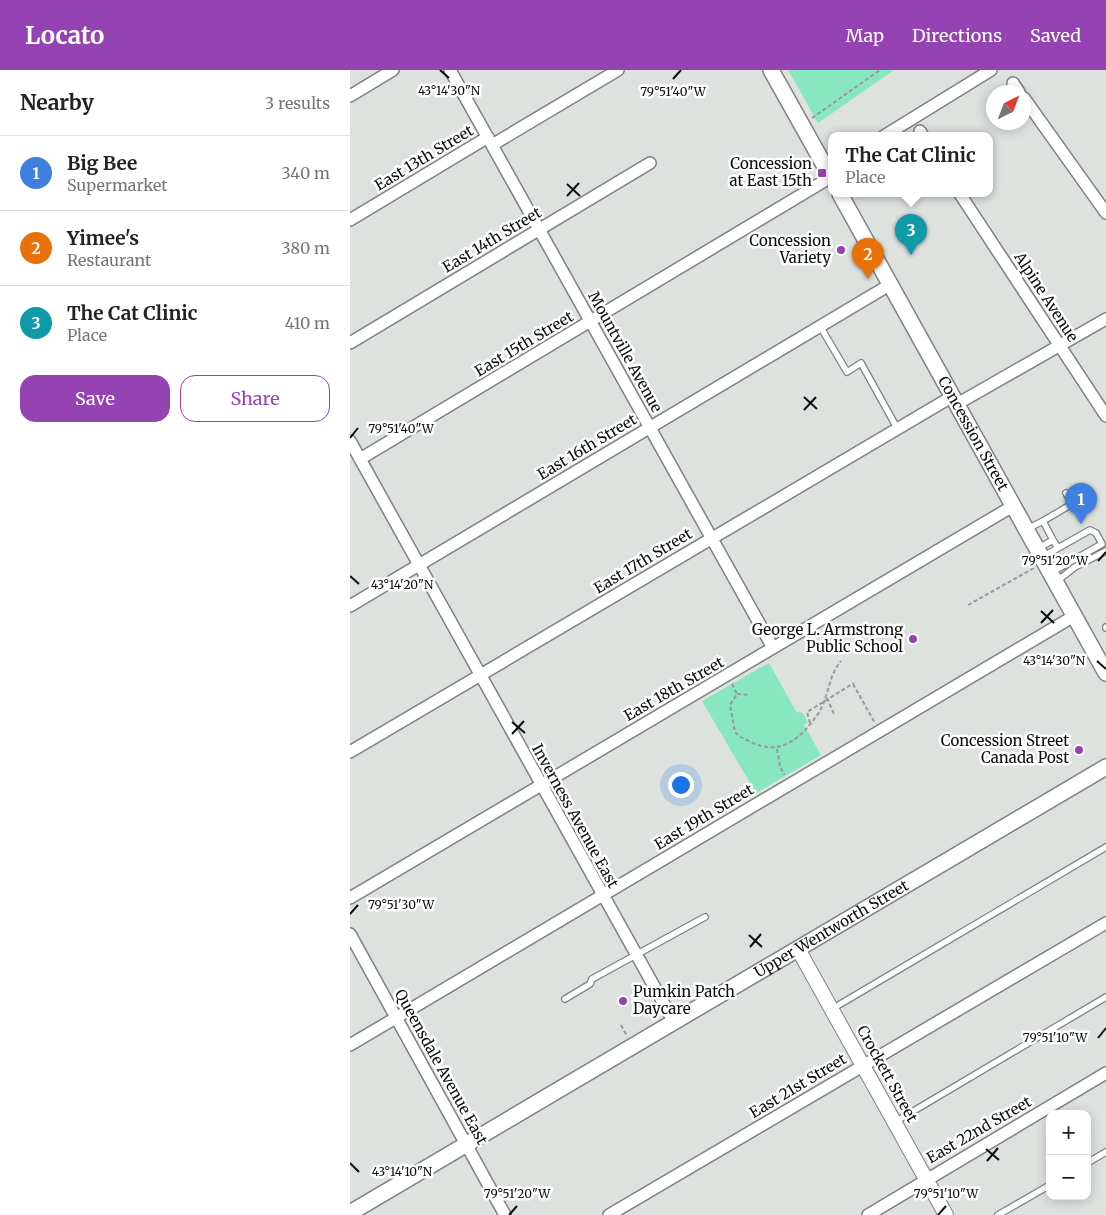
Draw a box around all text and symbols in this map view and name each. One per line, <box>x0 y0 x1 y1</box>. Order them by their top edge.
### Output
text: Locato <box>25 20 104 51</box>
text: Map <box>846 24 884 47</box>
text: Directions <box>912 24 1002 47</box>
text: Saved <box>1030 24 1081 47</box>
text: 43°14'30"N <box>418 83 481 98</box>
text: 79°51'40"W <box>640 84 707 99</box>
north arrow <box>986 85 1031 130</box>
text: Nearby <box>20 89 94 116</box>
text: 3 results <box>265 93 330 113</box>
street label: East 13th Street <box>371 121 477 195</box>
popup <box>828 132 993 197</box>
text: The Cat Clinic <box>845 143 976 167</box>
text: Big Bee <box>67 151 137 175</box>
place label: Concession at East 15th <box>730 154 812 190</box>
text: 1 <box>32 163 40 183</box>
text: 340 m <box>281 163 330 183</box>
marker: Concession at East 15th <box>816 167 828 179</box>
text: Place <box>845 167 885 187</box>
text: Supermarket <box>67 175 168 195</box>
street label: East 14th Street <box>439 203 545 277</box>
pin: 3 <box>895 214 927 255</box>
text: Yimee's <box>67 226 139 250</box>
place label: Concession Variety <box>749 231 831 267</box>
text: 2 <box>31 238 41 258</box>
text: 380 m <box>282 238 330 258</box>
pin: 2 <box>852 238 884 279</box>
marker: Concession Variety <box>835 244 847 256</box>
street label: Alpine Avenue <box>1010 247 1083 345</box>
text: Restaurant <box>67 250 151 270</box>
street label: Mountville Avenue <box>584 288 667 416</box>
text: The Cat Clinic <box>67 301 197 325</box>
street label: East 15th Street <box>471 307 577 380</box>
text: 3 <box>31 313 41 333</box>
text: 410 m <box>285 313 330 333</box>
text: Place <box>67 325 107 345</box>
street label: Concession Street <box>934 373 1013 494</box>
button: Save <box>20 375 170 422</box>
button: Share <box>180 375 330 422</box>
street label: East 16th Street <box>534 409 640 484</box>
text: 79°51'40"W <box>368 421 435 436</box>
pin: 1 <box>1065 483 1097 524</box>
street label: East 17th Street <box>590 524 695 597</box>
text: 79°51'20"W <box>1022 553 1089 568</box>
text: 43°14'20"N <box>371 577 434 592</box>
place label: George L. Armstrong Public School <box>752 620 903 656</box>
marker: George L. Armstrong Public School <box>907 633 919 645</box>
street label: East 18th Street <box>620 652 727 725</box>
text: 43°14'30"N <box>1023 653 1086 668</box>
place label: Concession Street Canada Post <box>941 731 1069 767</box>
street label: Inverness Avenue East <box>528 740 623 891</box>
marker: Concession Street Canada Post <box>1073 744 1085 756</box>
your location <box>668 772 694 798</box>
street label: East 19th Street <box>651 779 757 854</box>
street label: Upper Wentworth Street <box>751 876 912 981</box>
text: 79°51'30"W <box>368 897 435 912</box>
place label: Pumkin Patch Daycare <box>633 982 735 1018</box>
street label: Queensdale Avenue East <box>391 986 492 1148</box>
marker: Pumkin Patch Daycare <box>617 995 629 1007</box>
street label: Crockett Street <box>853 1022 922 1126</box>
text: 79°51'10"W <box>1023 1030 1088 1045</box>
street label: East 21st Street <box>746 1049 850 1122</box>
street label: East 22nd Street <box>923 1092 1035 1167</box>
map controls <box>1046 1110 1091 1200</box>
button: + <box>1046 1110 1091 1155</box>
button: − <box>1046 1155 1091 1200</box>
text: 43°14'10"N <box>372 1164 433 1179</box>
text: 79°51'20"W <box>484 1186 551 1201</box>
text: 79°51'10"W <box>914 1186 979 1201</box>

